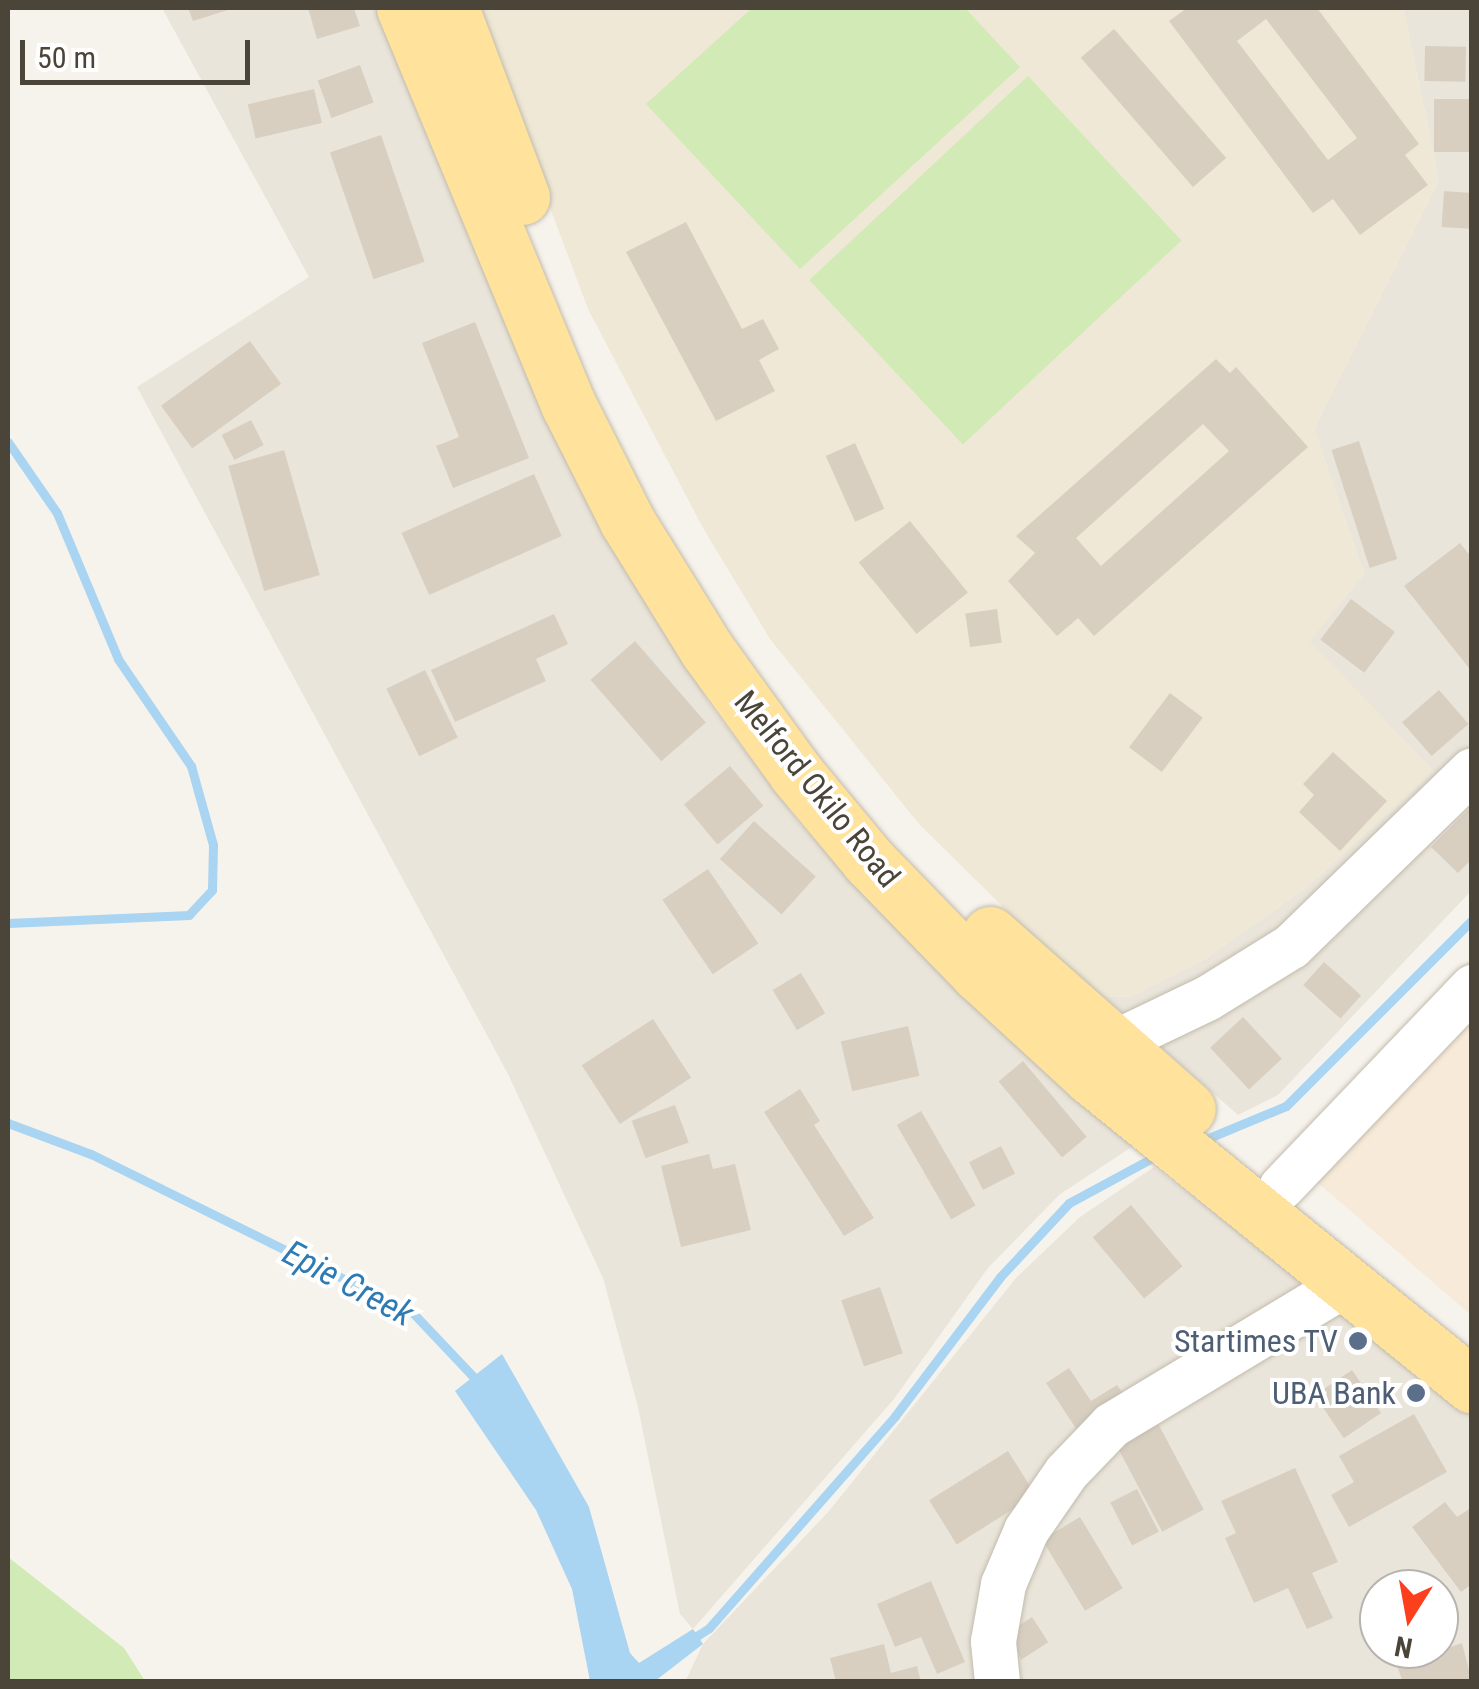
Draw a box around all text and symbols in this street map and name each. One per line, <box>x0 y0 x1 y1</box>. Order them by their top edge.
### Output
scale bar <box>25 20 255 82</box>
text: 50 m <box>37 40 96 75</box>
street label: Melford Okilo Road <box>726 683 908 895</box>
water label: Epie Creek <box>276 1232 420 1336</box>
place label: Startimes TV <box>1173 1322 1338 1360</box>
marker: Startimes TV <box>1347 1330 1369 1352</box>
place label: UBA Bank <box>1272 1374 1396 1412</box>
marker: UBA Bank <box>1405 1382 1427 1404</box>
north arrow <box>1359 1569 1459 1669</box>
text: N <box>1392 1629 1415 1665</box>

